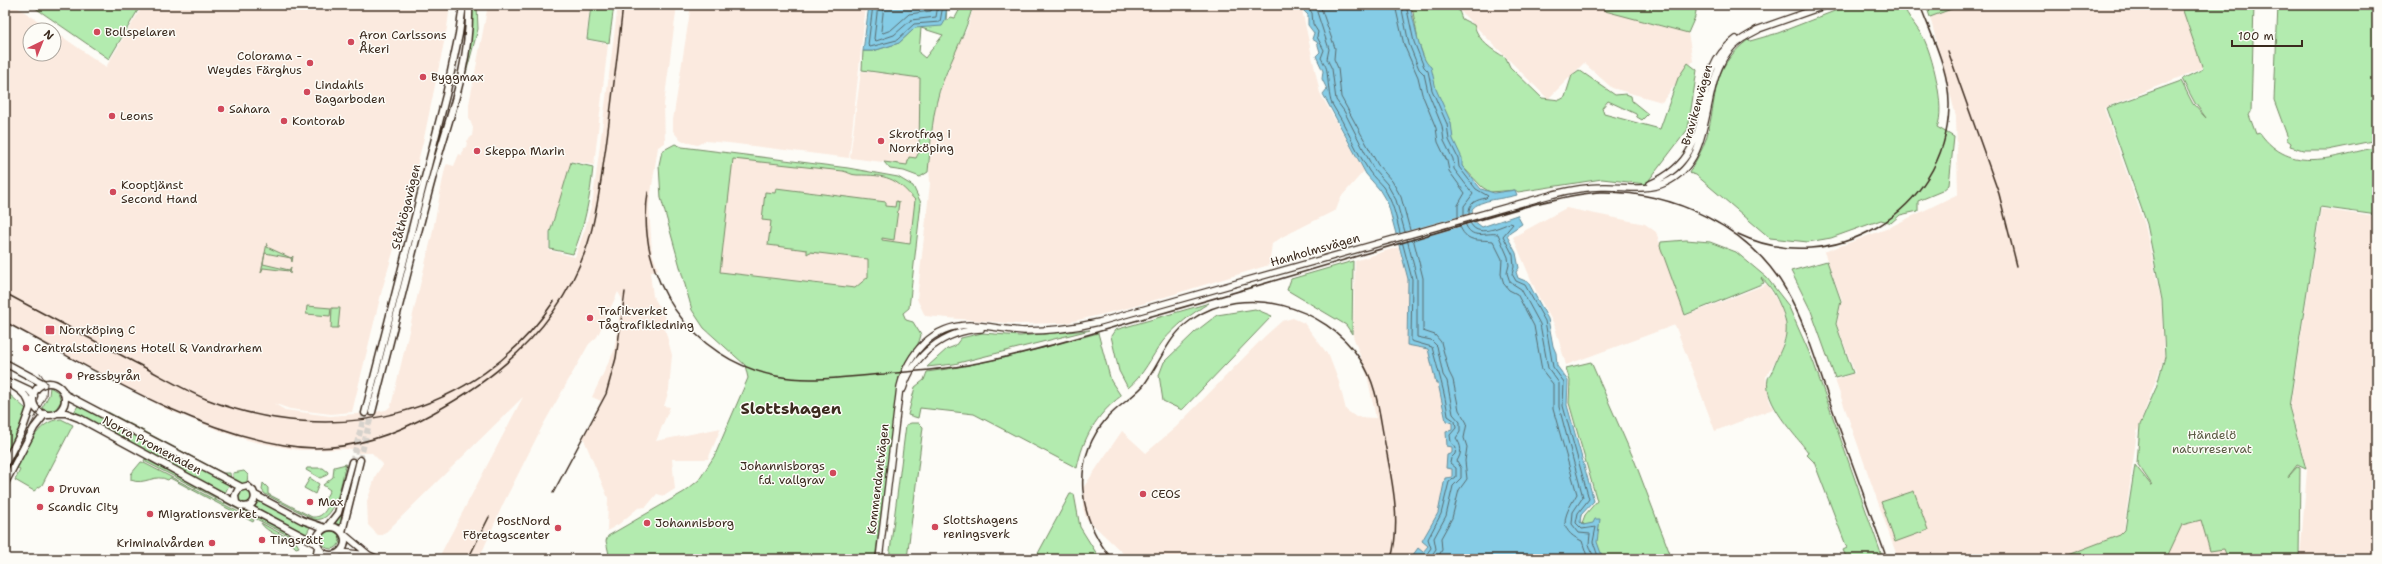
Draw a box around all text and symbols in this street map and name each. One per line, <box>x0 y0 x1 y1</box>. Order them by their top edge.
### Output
north arrow <box>22 22 62 62</box>
scale bar <box>2232 22 2302 48</box>
place label: Bollspelaren <box>105 24 176 40</box>
text: N <box>40 27 57 44</box>
marker: Bollspelaren <box>92 27 102 37</box>
place label: Aron Carlssons Åkeri <box>359 27 447 57</box>
text: 100 m <box>2238 28 2274 44</box>
marker: Aron Carlssons Åkeri <box>346 37 356 47</box>
place label: Colorama - Weydes Färghus <box>207 48 302 78</box>
marker: Colorama - Weydes Färghus <box>305 58 315 68</box>
street label: Bravikenvägen <box>1678 63 1716 147</box>
place label: Byggmax <box>431 69 484 85</box>
marker: Byggmax <box>418 72 428 82</box>
place label: Lindahls Bagarboden <box>315 77 385 107</box>
marker: Lindahls Bagarboden <box>302 87 312 97</box>
place label: Sahara <box>229 101 270 117</box>
marker: Sahara <box>216 104 226 114</box>
place label: Leons <box>120 108 154 124</box>
marker: Leons <box>107 111 117 121</box>
place label: Kontorab <box>292 113 345 129</box>
marker: Kontorab <box>279 116 289 126</box>
place label: Skrotfrag i Norrköping <box>889 126 954 156</box>
marker: Skrotfrag i Norrköping <box>876 136 886 146</box>
place label: Skeppa Marin <box>485 143 565 159</box>
marker: Skeppa Marin <box>472 146 482 156</box>
street label: Ståthögavägen <box>388 163 424 251</box>
place label: Kooptjänst Second Hand <box>121 177 198 207</box>
marker: Kooptjänst Second Hand <box>108 187 118 197</box>
street label: Hanholmsvägen <box>1268 230 1362 270</box>
place label: Trafikverket Tågtrafikledning <box>598 303 694 333</box>
marker: Trafikverket Tågtrafikledning <box>585 313 595 323</box>
place label: Norrköping C <box>59 322 135 338</box>
marker: Norrköping C <box>44 324 56 336</box>
place label: Centralstationens Hotell & Vandrarhem <box>34 340 262 356</box>
marker: Centralstationens Hotell & Vandrarhem <box>21 343 31 353</box>
place label: Pressbyrån <box>77 368 140 384</box>
marker: Pressbyrån <box>64 371 74 381</box>
district label: Slottshagen <box>740 398 842 419</box>
street label: Norra Promenaden <box>100 412 204 478</box>
street label: Kommendantvägen <box>863 423 893 535</box>
park label: Händelö naturreservat <box>2172 427 2252 457</box>
place label: Johannisborgs f.d. vallgrav <box>740 458 825 488</box>
marker: Johannisborgs f.d. vallgrav <box>828 468 838 478</box>
place label: Druvan <box>59 481 100 497</box>
marker: Druvan <box>46 484 56 494</box>
place label: CEOS <box>1151 486 1181 502</box>
marker: CEOS <box>1138 489 1148 499</box>
place label: Max <box>318 494 343 510</box>
marker: Max <box>305 497 315 507</box>
place label: Scandic City <box>48 499 119 515</box>
marker: Scandic City <box>35 502 45 512</box>
place label: Migrationsverket <box>158 506 257 522</box>
marker: Migrationsverket <box>145 509 155 519</box>
place label: Slottshagens reningsverk <box>943 512 1018 542</box>
place label: PostNord Företagscenter <box>463 513 550 543</box>
place label: Johannisborg <box>655 515 734 531</box>
marker: Johannisborg <box>642 518 652 528</box>
marker: Slottshagens reningsverk <box>930 522 940 532</box>
marker: PostNord Företagscenter <box>553 523 563 533</box>
place label: Tingsrätt <box>270 532 323 548</box>
place label: Kriminalvården <box>116 535 204 551</box>
marker: Tingsrätt <box>257 535 267 545</box>
marker: Kriminalvården <box>207 538 217 548</box>

